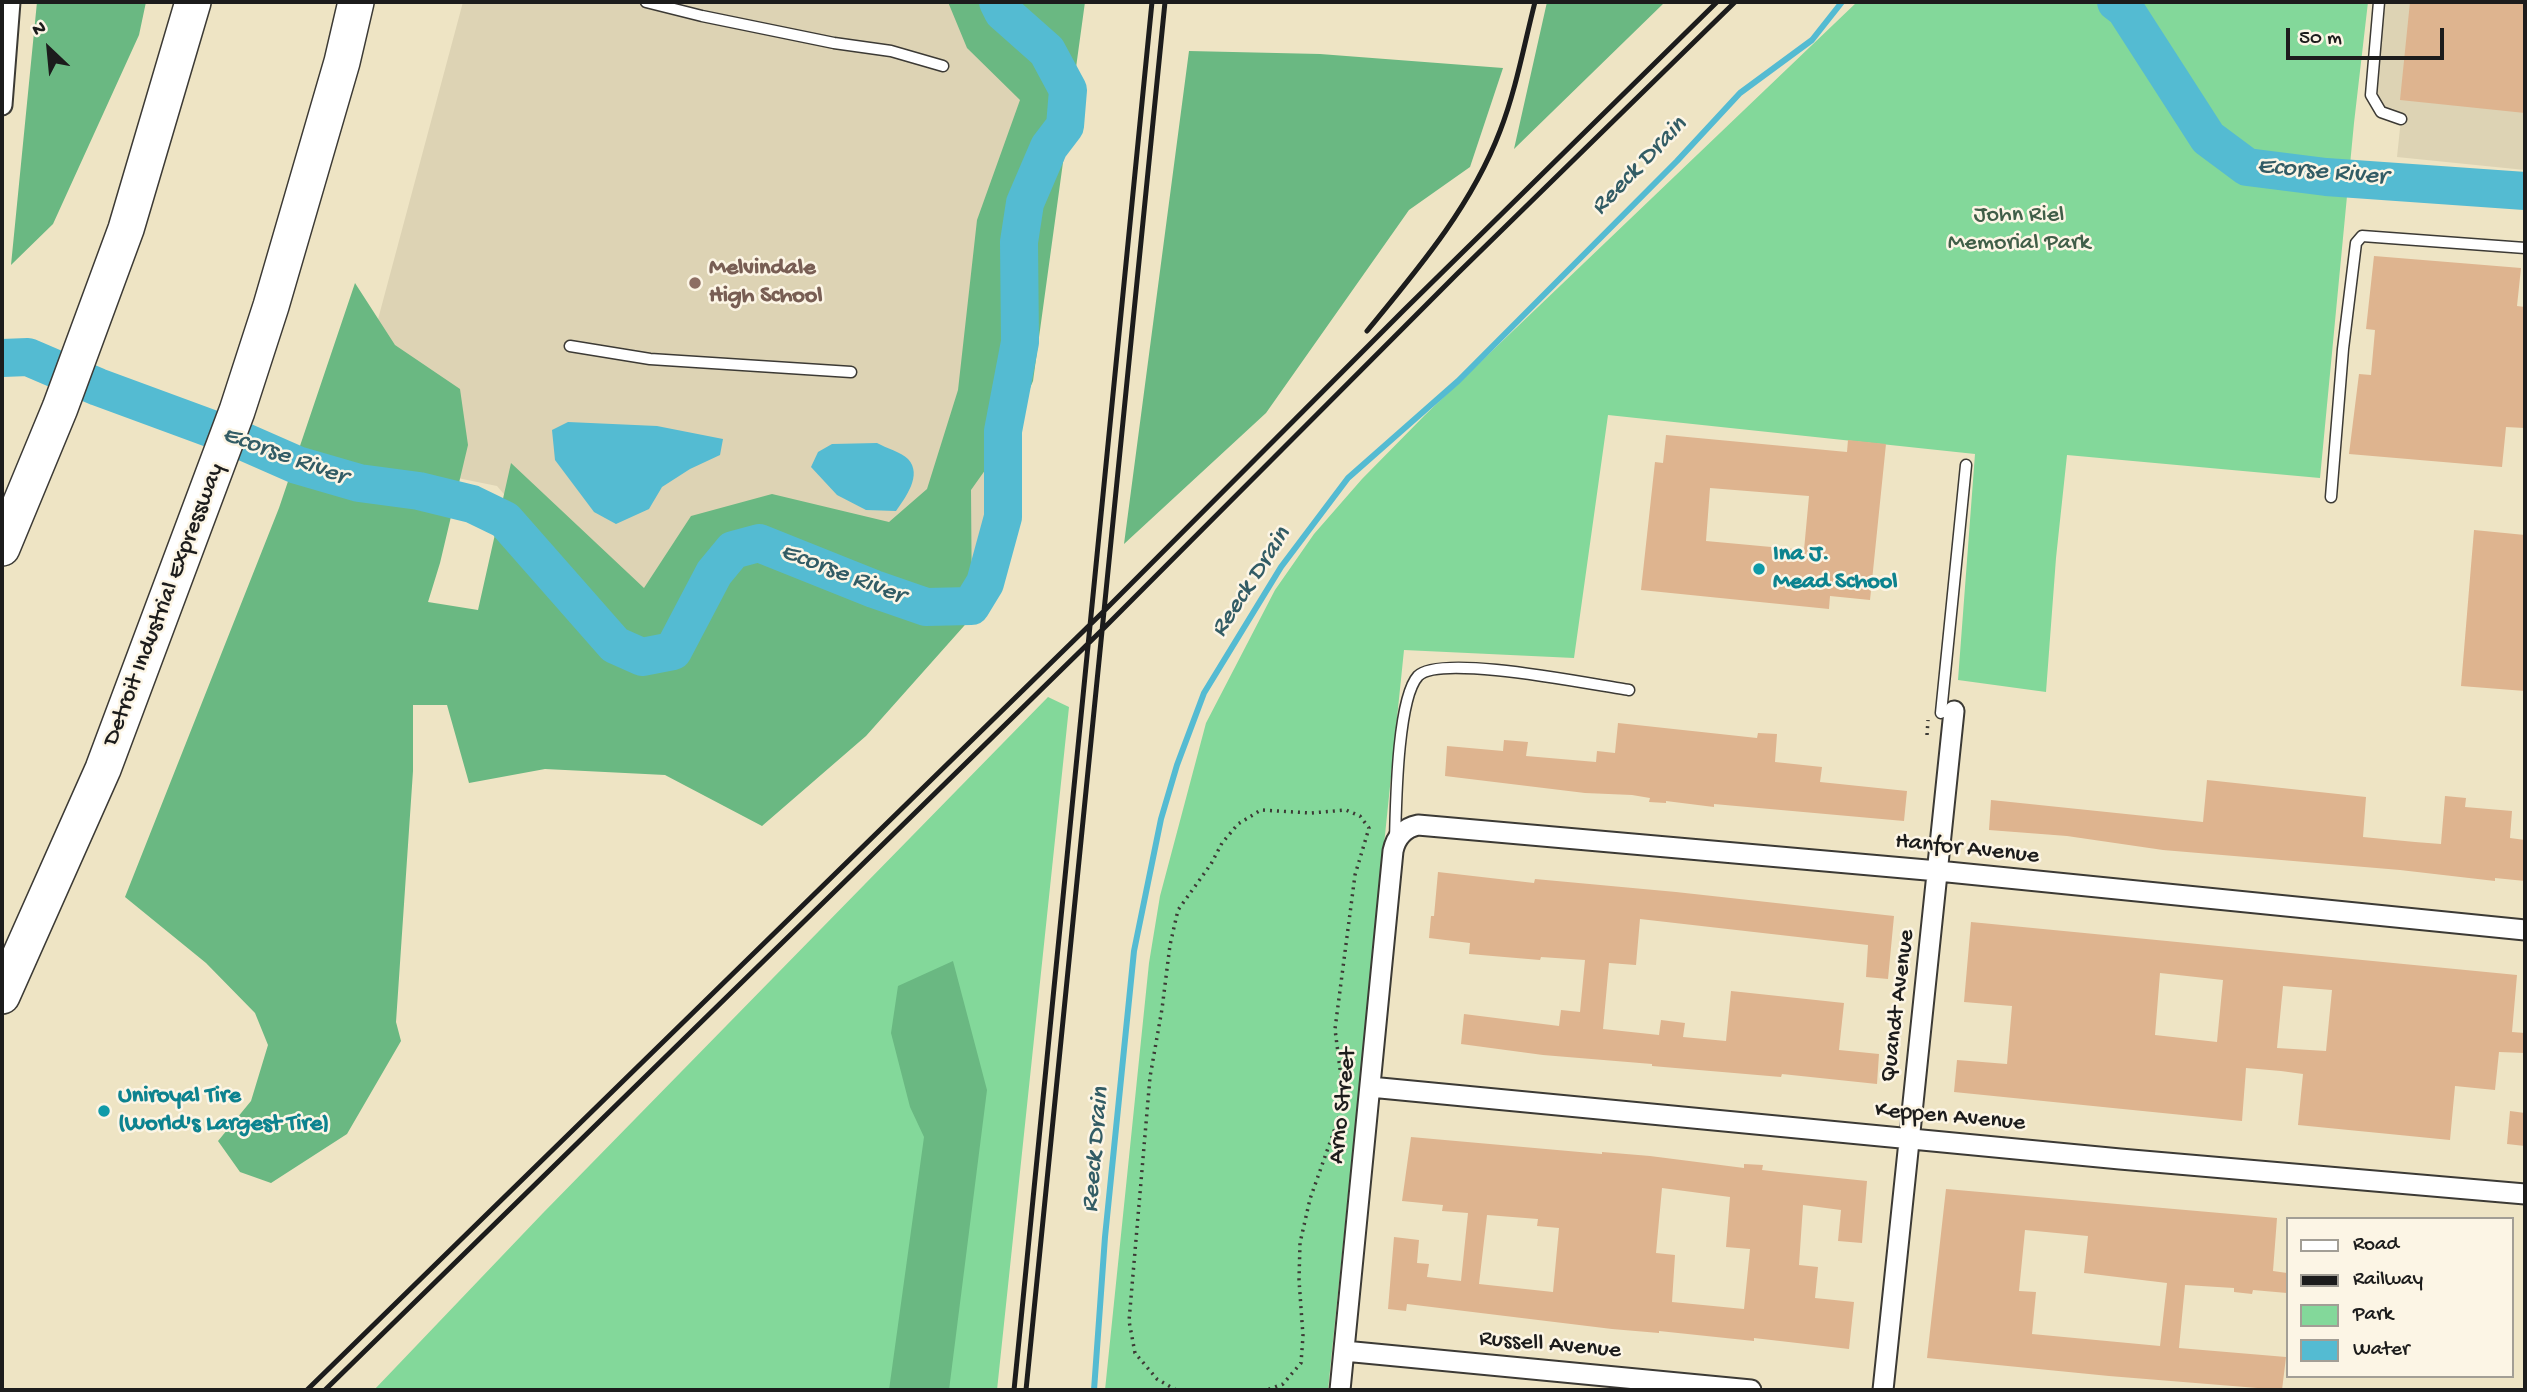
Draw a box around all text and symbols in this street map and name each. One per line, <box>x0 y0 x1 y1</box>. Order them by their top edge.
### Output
north arrow <box>14 14 84 84</box>
scale bar <box>2289 14 2446 58</box>
text: N <box>29 17 50 43</box>
text: 50 m <box>2299 27 2342 52</box>
water label: Reeck Drain <box>1585 111 1695 223</box>
water label: Ecorse River <box>2256 152 2388 194</box>
park label: John Riel Memorial Park <box>1948 202 2090 258</box>
place label: Melvindale High School <box>709 255 823 311</box>
marker: Melvindale High School <box>687 275 703 291</box>
water label: Ecorse River <box>217 420 351 494</box>
street label: Detroit Industrial Expressway <box>98 460 232 750</box>
water label: Reeck Drain <box>1205 522 1299 644</box>
water label: Ecorse River <box>776 537 908 613</box>
place label: Ina J. Mead School <box>1773 541 1897 597</box>
marker: Ina J. Mead School <box>1751 561 1767 577</box>
street label: Hanfor Avenue <box>1894 828 2040 872</box>
street label: Quandt Avenue <box>1875 928 1923 1084</box>
street label: Arno Street <box>1324 1047 1364 1165</box>
place label: Uniroyal Tire (World's Largest Tire) <box>118 1083 329 1139</box>
water label: Reeck Drain <box>1076 1086 1118 1214</box>
street label: Keppen Avenue <box>1874 1097 2026 1139</box>
marker: Uniroyal Tire (World's Largest Tire) <box>96 1103 112 1119</box>
legend <box>2286 1217 2513 1378</box>
text: Road <box>2353 1233 2399 1258</box>
text: Railway <box>2353 1268 2423 1293</box>
text: Park <box>2353 1303 2393 1328</box>
street label: Russell Avenue <box>1478 1325 1622 1367</box>
text: Water <box>2353 1338 2409 1363</box>

